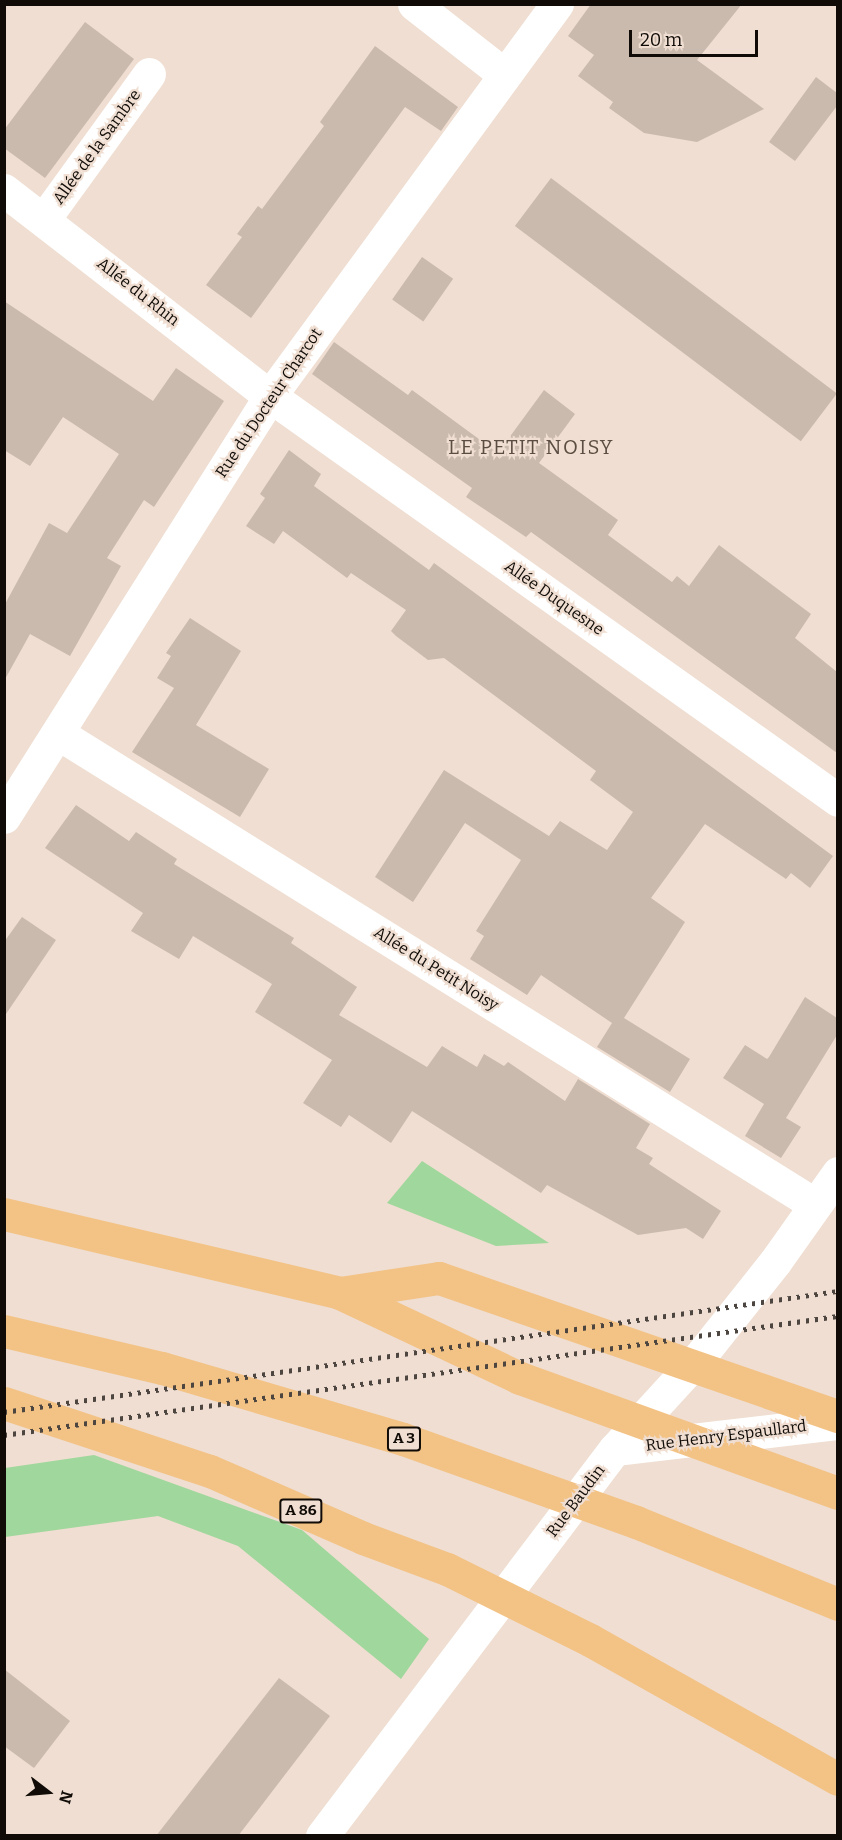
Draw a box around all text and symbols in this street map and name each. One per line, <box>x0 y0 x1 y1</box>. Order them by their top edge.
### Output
scale bar <box>632 18 761 56</box>
text: 20 m <box>640 29 682 51</box>
street label: Allée de la Sambre <box>49 86 145 208</box>
street label: Allée du Rhin <box>93 254 183 330</box>
street label: Rue du Docteur Charcot <box>212 325 326 481</box>
district label: LE PETIT NOISY <box>448 435 614 459</box>
street label: Allée Duquesne <box>501 557 607 639</box>
street label: Allée du Petit Noisy <box>370 923 502 1015</box>
street label: Rue Henry Espaullard <box>644 1417 808 1455</box>
road number: A 3 <box>386 1427 422 1451</box>
street label: Rue Baudin <box>543 1461 609 1541</box>
road number: A 86 <box>278 1499 324 1523</box>
north arrow <box>18 1762 78 1822</box>
text: N <box>55 1789 77 1806</box>

